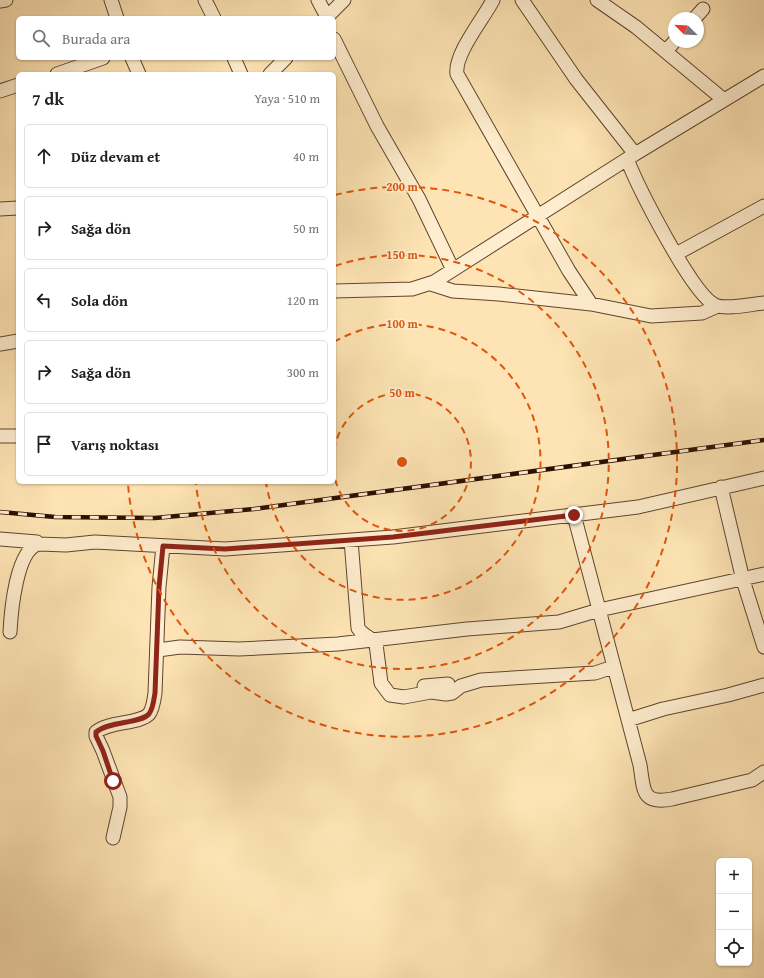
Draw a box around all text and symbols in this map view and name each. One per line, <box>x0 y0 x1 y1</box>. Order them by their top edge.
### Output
north arrow <box>668 12 704 48</box>
search box <box>16 16 336 60</box>
icon: search <box>30 27 52 49</box>
text: Burada ara <box>62 28 130 49</box>
text: 7 dk <box>32 86 64 111</box>
text: Yaya · 510 m <box>254 89 320 108</box>
icon: ahead <box>33 145 55 167</box>
text: Düz devam et <box>71 146 160 167</box>
text: 40 m <box>293 147 319 166</box>
text: 200 m <box>386 178 419 195</box>
icon: right <box>33 217 55 239</box>
text: Sağa dön <box>71 218 131 239</box>
text: 50 m <box>293 219 319 238</box>
text: 150 m <box>386 246 419 263</box>
icon: left <box>33 289 55 311</box>
text: Sola dön <box>71 290 128 311</box>
text: 120 m <box>287 291 319 310</box>
text: 100 m <box>386 315 419 332</box>
icon: right <box>33 361 55 383</box>
text: Sağa dön <box>71 362 131 383</box>
text: 300 m <box>287 363 319 382</box>
text: 50 m <box>389 384 415 401</box>
icon: arrive <box>33 433 55 455</box>
text: Varış noktası <box>71 434 159 455</box>
centre of rings <box>395 455 409 469</box>
route end <box>565 506 583 524</box>
route start <box>104 772 122 790</box>
map controls <box>716 858 752 966</box>
button: + <box>716 858 752 894</box>
button: − <box>716 894 752 930</box>
button: locate <box>716 930 752 966</box>

